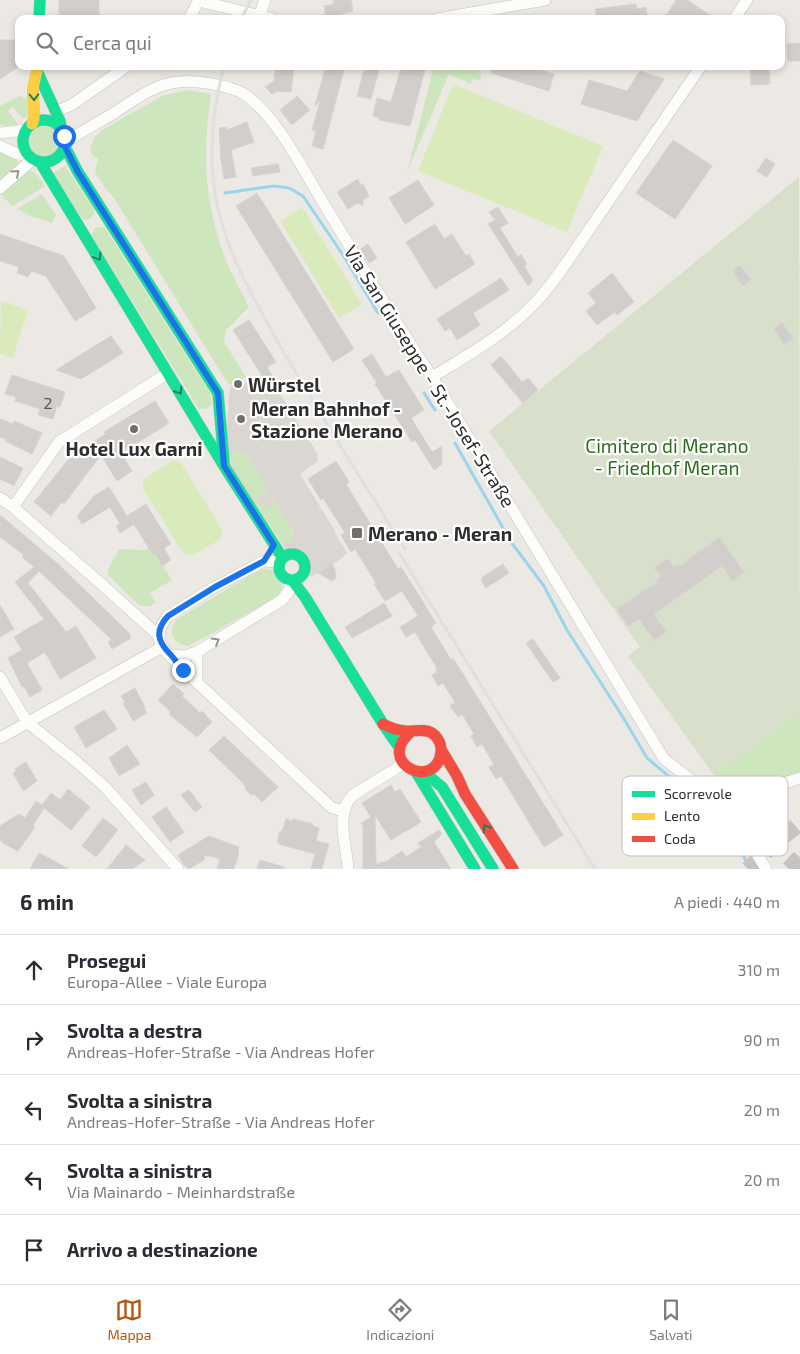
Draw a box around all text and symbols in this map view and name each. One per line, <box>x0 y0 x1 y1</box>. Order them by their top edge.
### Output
search box <box>15 15 785 70</box>
icon: search <box>33 29 61 57</box>
text: Cerca qui <box>73 31 152 54</box>
one-way arrow <box>28 94 39 102</box>
route start <box>53 125 76 148</box>
one-way arrow <box>10 170 19 179</box>
street label: Via San Giuseppe - St.-Josef-Straße <box>340 241 520 511</box>
one-way arrow <box>92 251 102 260</box>
place label: Würstel <box>248 373 321 396</box>
marker: Würstel <box>232 378 244 390</box>
one-way arrow <box>172 385 182 394</box>
house number: 2 <box>44 393 53 412</box>
place label: Meran Bahnhof - Stazione Merano <box>251 397 403 442</box>
marker: Meran Bahnhof - Stazione Merano <box>235 413 247 425</box>
marker: Hotel Lux Garni <box>128 423 140 435</box>
park label: Cimitero di Merano - Friedhof Meran <box>585 434 749 479</box>
place label: Hotel Lux Garni <box>66 437 202 460</box>
place label: Merano - Meran <box>368 522 512 545</box>
marker: Merano - Meran <box>350 526 364 540</box>
one-way arrow <box>210 637 219 647</box>
route end <box>172 659 195 682</box>
legend <box>622 776 788 856</box>
text: Scorrevole <box>664 785 732 802</box>
text: Lento <box>664 807 700 824</box>
one-way arrow <box>483 824 493 833</box>
text: Coda <box>664 830 696 847</box>
text: 6 min <box>20 889 74 914</box>
text: A piedi · 440 m <box>674 892 780 911</box>
text: Prosegui <box>67 949 146 972</box>
icon: ahead <box>20 956 48 984</box>
text: 310 m <box>738 960 780 979</box>
text: Europa-Allee - Viale Europa <box>67 972 267 991</box>
text: Svolta a destra <box>67 1019 202 1042</box>
icon: right <box>20 1026 48 1054</box>
text: 90 m <box>744 1030 780 1049</box>
text: Andreas-Hofer-Straße - Via Andreas Hofer <box>67 1042 375 1061</box>
text: Svolta a sinistra <box>67 1089 212 1112</box>
icon: left <box>20 1096 48 1124</box>
text: 20 m <box>744 1100 780 1119</box>
text: Andreas-Hofer-Straße - Via Andreas Hofer <box>67 1112 375 1131</box>
text: Svolta a sinistra <box>67 1159 212 1182</box>
icon: left <box>20 1166 48 1194</box>
text: 20 m <box>744 1170 780 1189</box>
text: Via Mainardo - Meinhardstraße <box>67 1182 295 1201</box>
icon: arrive <box>20 1236 48 1264</box>
text: Arrivo a destinazione <box>67 1238 258 1261</box>
tab: Mappa <box>107 1296 151 1343</box>
tab: Indicazioni <box>366 1296 434 1343</box>
tab: Salvati <box>649 1296 693 1343</box>

